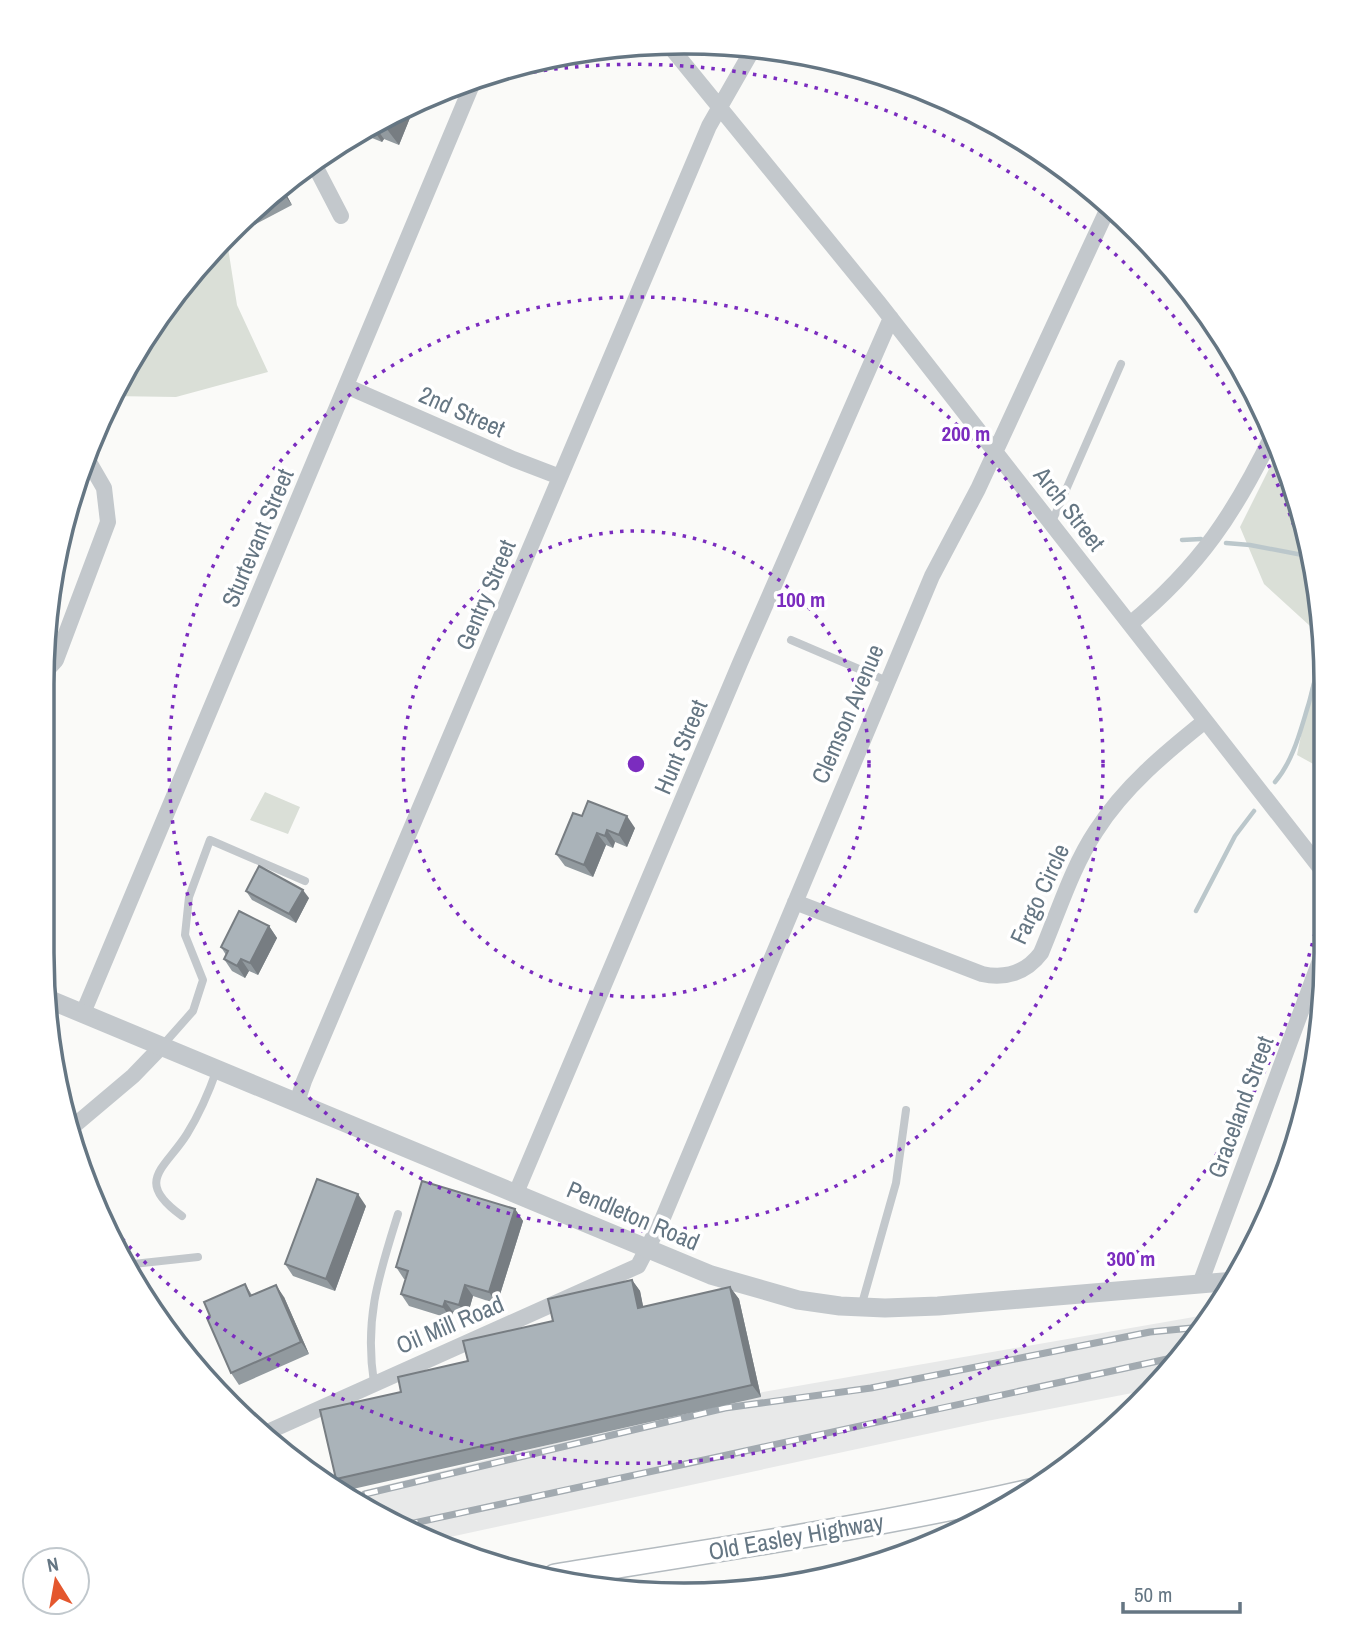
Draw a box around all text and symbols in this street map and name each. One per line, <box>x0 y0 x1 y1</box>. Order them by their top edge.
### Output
street label: 2nd Street <box>414 378 511 444</box>
text: 200 m <box>942 419 990 448</box>
street label: Arch Street <box>1026 459 1113 557</box>
street label: Sturtevant Street <box>213 463 301 612</box>
street label: Gentry Street <box>447 534 523 655</box>
text: 100 m <box>777 585 825 614</box>
street label: Clemson Avenue <box>803 639 891 788</box>
street label: Hunt Street <box>646 694 714 799</box>
centre of rings <box>624 752 648 776</box>
street label: Fargo Circle <box>1002 838 1076 949</box>
street label: Graceland Street <box>1200 1031 1281 1182</box>
street label: Pendleton Road <box>562 1173 705 1257</box>
text: 300 m <box>1107 1244 1155 1273</box>
street label: Oil Mill Road <box>391 1287 508 1361</box>
street label: Old Easley Highway <box>706 1505 886 1567</box>
north arrow <box>21 1546 91 1616</box>
text: N <box>45 1550 61 1578</box>
scale bar <box>1123 1570 1240 1614</box>
text: 50 m <box>1134 1580 1172 1609</box>

